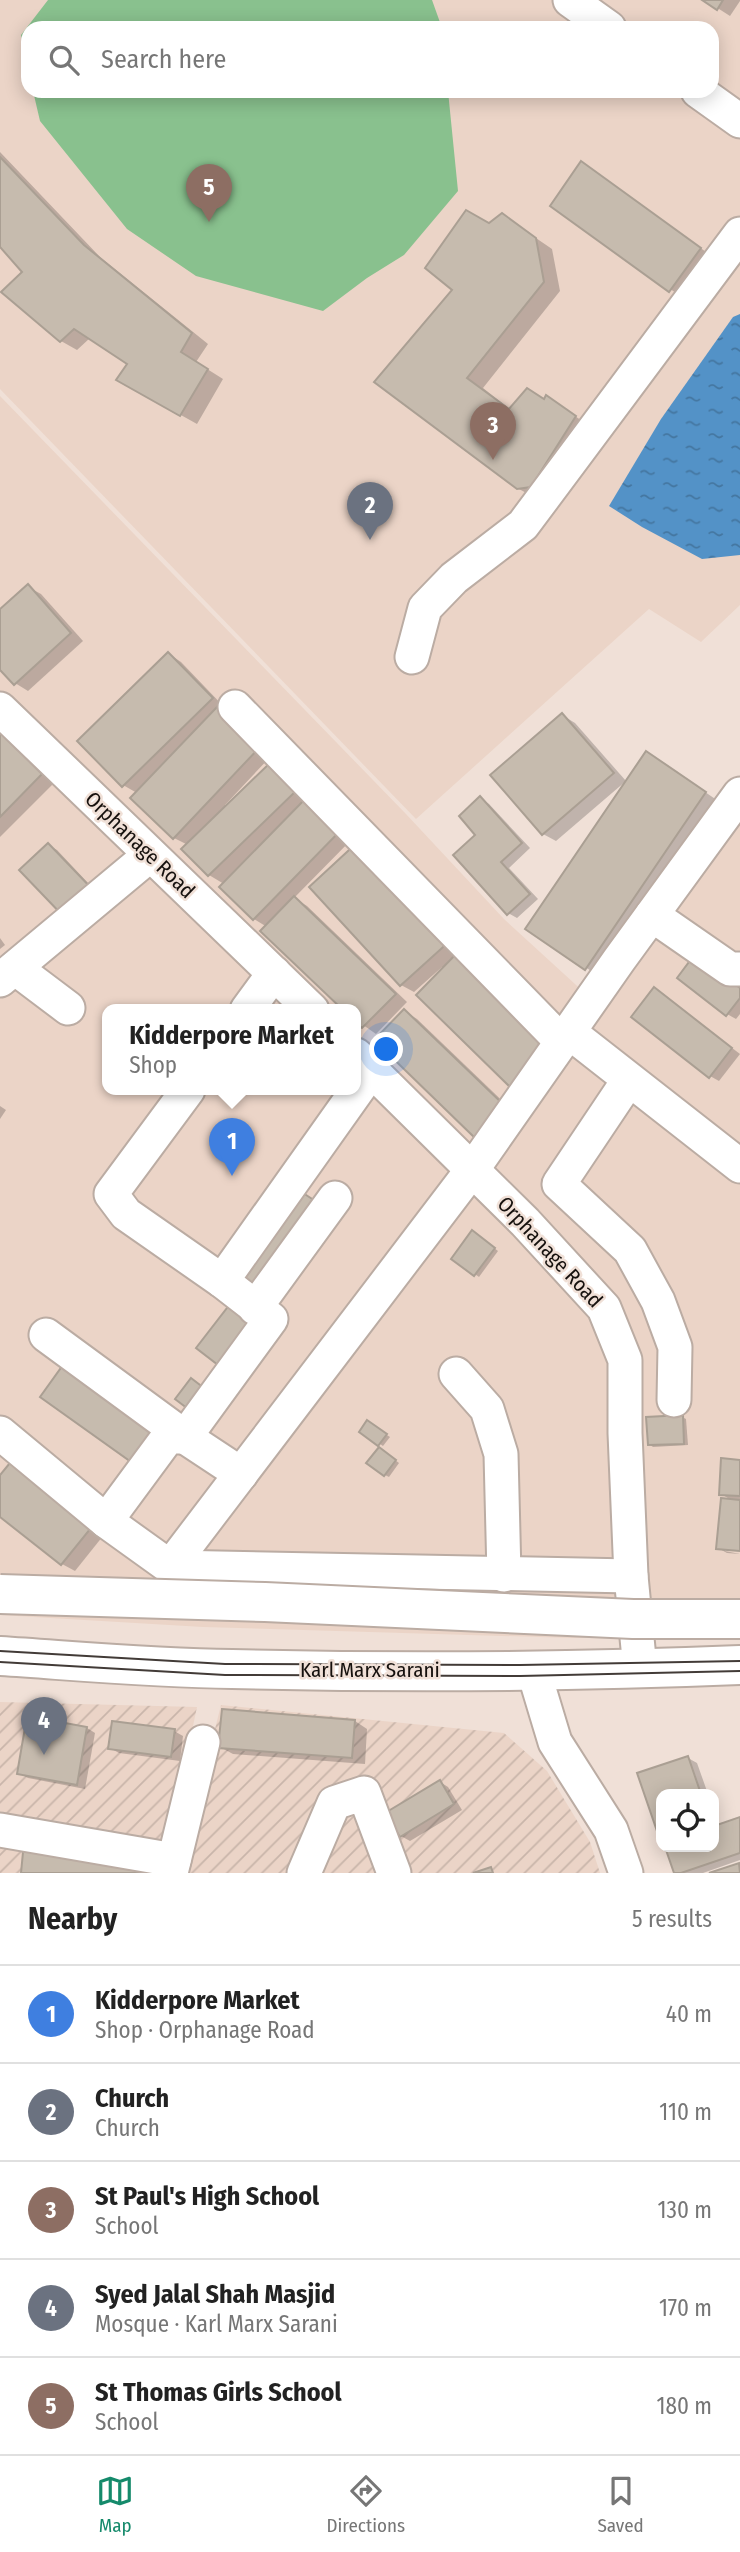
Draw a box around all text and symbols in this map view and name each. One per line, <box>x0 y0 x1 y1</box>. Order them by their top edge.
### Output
search box <box>21 21 719 98</box>
icon: search <box>45 41 83 79</box>
text: Search here <box>101 44 226 75</box>
pin: 5 <box>186 164 232 222</box>
pin: 3 <box>470 402 516 460</box>
pin: 2 <box>347 482 393 540</box>
street label: Orphanage Road <box>80 786 200 904</box>
popup <box>102 1004 361 1095</box>
text: Kidderpore Market <box>129 1020 334 1051</box>
your location <box>369 1032 403 1066</box>
text: Shop <box>129 1051 177 1079</box>
pin: 1 <box>209 1118 255 1176</box>
street label: Orphanage Road <box>492 1191 608 1313</box>
street label: Karl Marx Sarani <box>300 1657 440 1683</box>
pin: 4 <box>21 1697 67 1755</box>
map controls <box>656 1789 719 1852</box>
button: locate <box>656 1789 719 1852</box>
text: Nearby <box>28 1901 117 1937</box>
text: 5 results <box>632 1905 712 1933</box>
text: Kidderpore Market <box>95 1985 300 2016</box>
text: 1 <box>46 2000 56 2028</box>
text: 40 m <box>666 2000 712 2028</box>
text: Shop · Orphanage Road <box>95 2016 315 2044</box>
text: Church <box>95 2083 169 2114</box>
text: 2 <box>46 2098 56 2126</box>
text: 110 m <box>659 2098 712 2126</box>
text: Church <box>95 2114 160 2142</box>
text: St Paul's High School <box>95 2181 319 2212</box>
text: 3 <box>46 2196 56 2224</box>
text: 130 m <box>658 2196 712 2224</box>
text: School <box>95 2212 159 2240</box>
text: Syed Jalal Shah Masjid <box>95 2279 335 2310</box>
text: 4 <box>45 2294 57 2322</box>
text: 170 m <box>659 2294 712 2322</box>
text: Mosque · Karl Marx Sarani <box>95 2310 338 2338</box>
text: St Thomas Girls School <box>95 2377 342 2408</box>
text: 5 <box>45 2392 57 2420</box>
text: 180 m <box>656 2392 712 2420</box>
text: School <box>95 2408 159 2436</box>
tab: Map <box>96 2472 134 2537</box>
tab: Directions <box>326 2472 405 2537</box>
tab: Saved <box>597 2472 644 2537</box>

